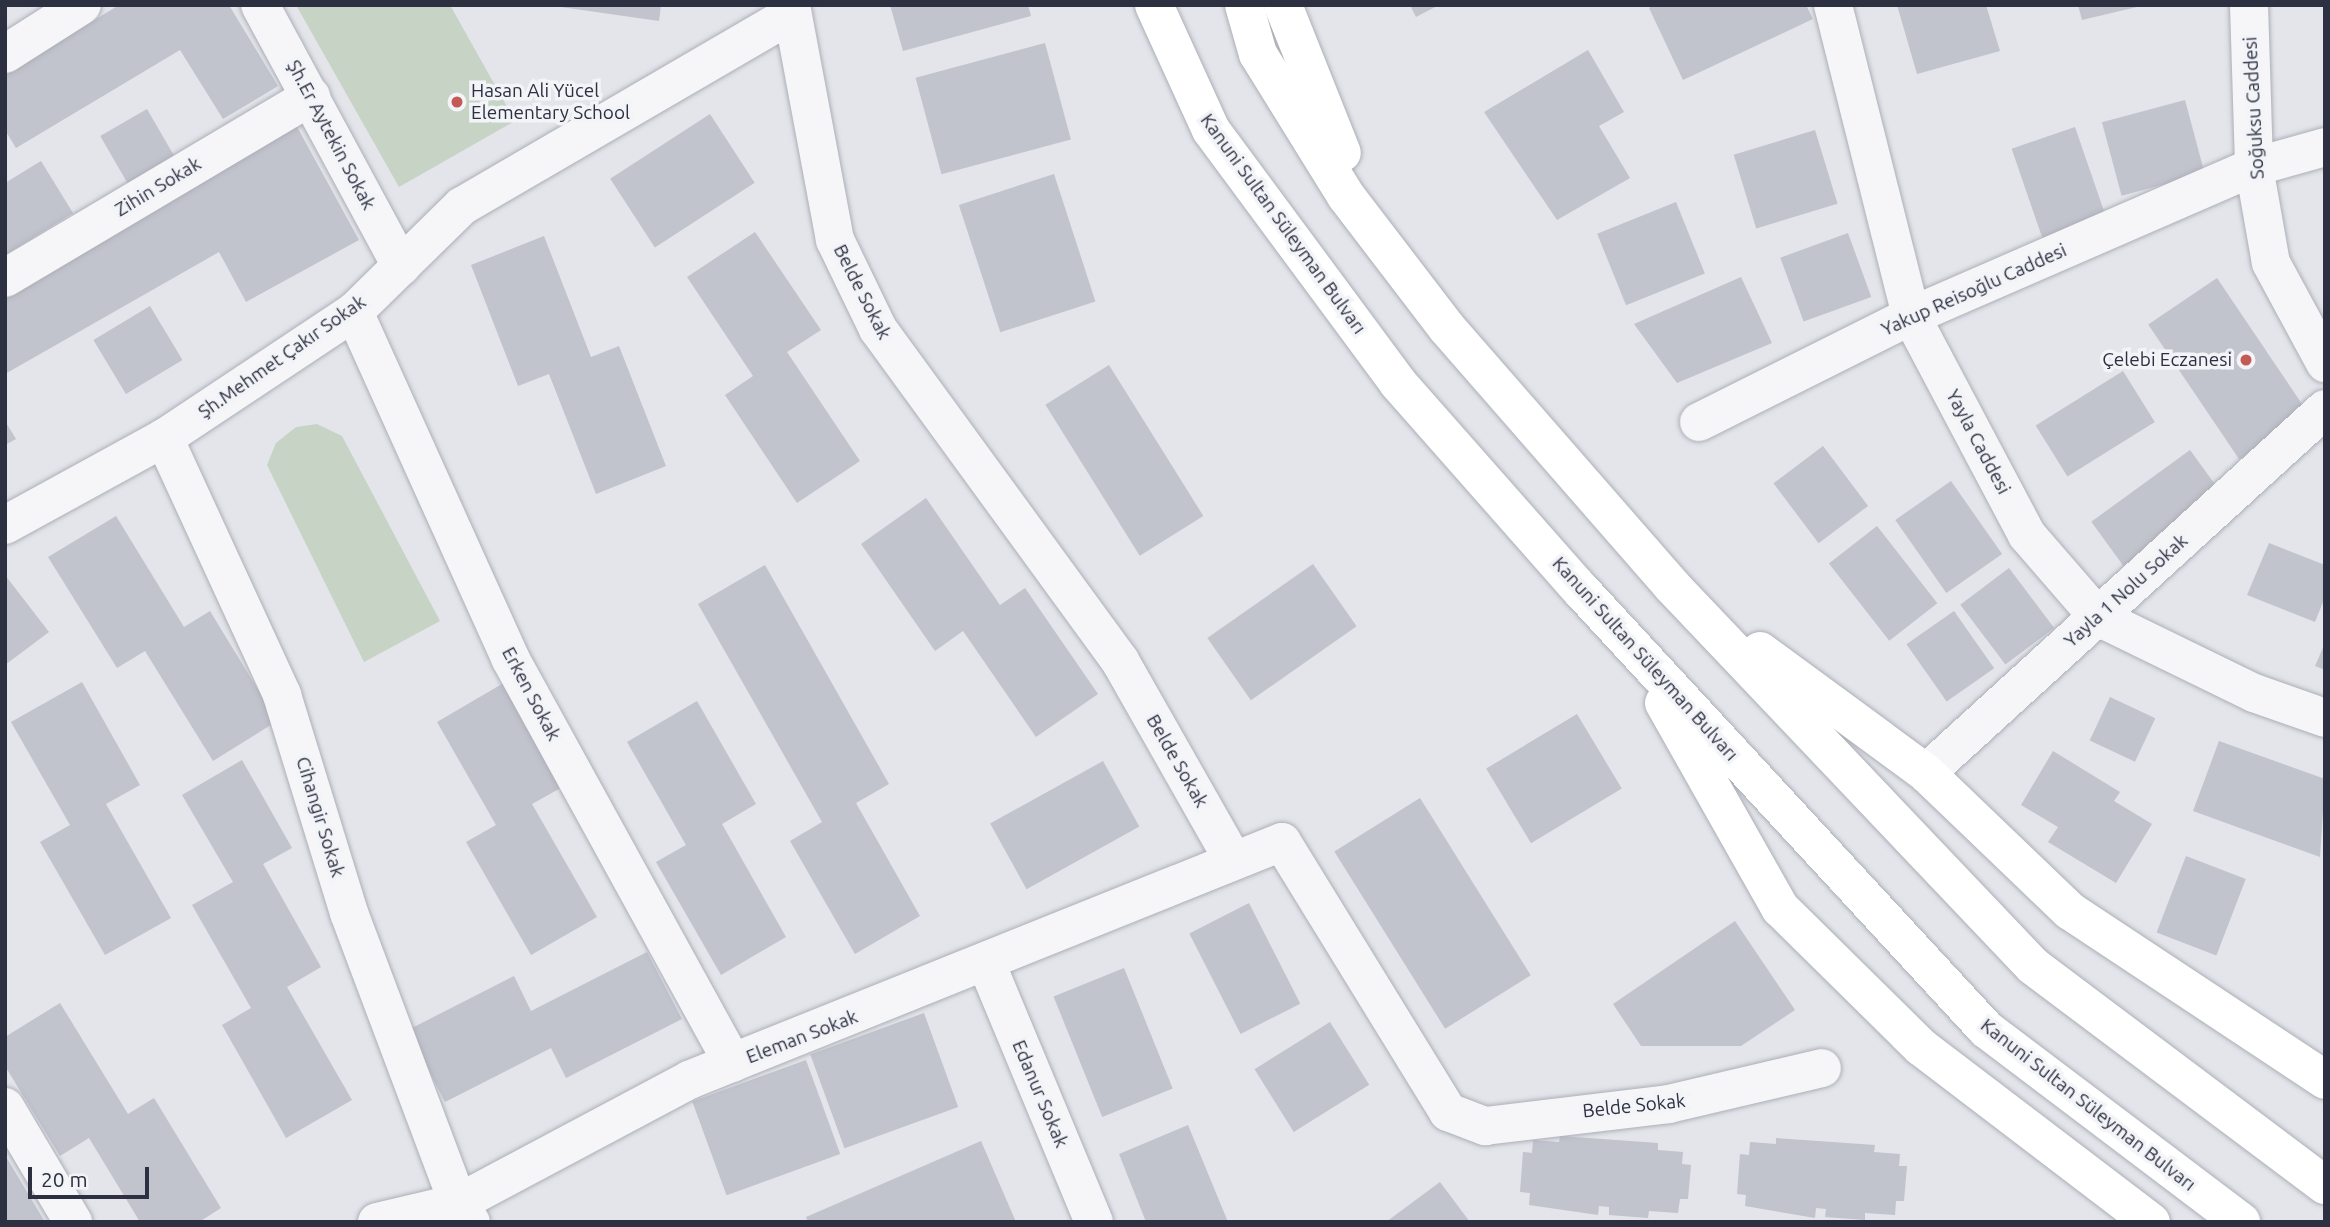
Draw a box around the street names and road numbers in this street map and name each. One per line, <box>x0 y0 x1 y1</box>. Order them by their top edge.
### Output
street label: Soğuksu Caddesi <box>2239 36 2269 180</box>
street label: Şh.Er Aytekin Sokak <box>282 56 380 214</box>
street label: Kanuni Sultan Süleyman Bulvarı <box>1195 109 1371 339</box>
street label: Zihin Sokak <box>111 152 205 222</box>
street label: Yakup Reisoğlu Caddesi <box>1878 239 2070 341</box>
street label: Belde Sokak <box>828 241 896 343</box>
street label: Şh.Mehmet Çakır Sokak <box>194 291 370 423</box>
street label: Yayla Caddesi <box>1941 386 2015 498</box>
street label: Yayla 1 Nolu Sokak <box>2060 530 2192 652</box>
street label: Kanuni Sultan Süleyman Bulvarı <box>1547 552 1743 766</box>
street label: Erken Sokak <box>497 643 565 745</box>
street label: Belde Sokak <box>1141 710 1213 812</box>
street label: Cihangir Sokak <box>291 754 349 880</box>
street label: Eleman Sokak <box>743 1005 861 1069</box>
street label: Kanuni Sultan Süleyman Bulvarı <box>1976 1014 2200 1196</box>
street label: Edanur Sokak <box>1007 1037 1073 1151</box>
street label: Belde Sokak <box>1581 1089 1687 1123</box>

